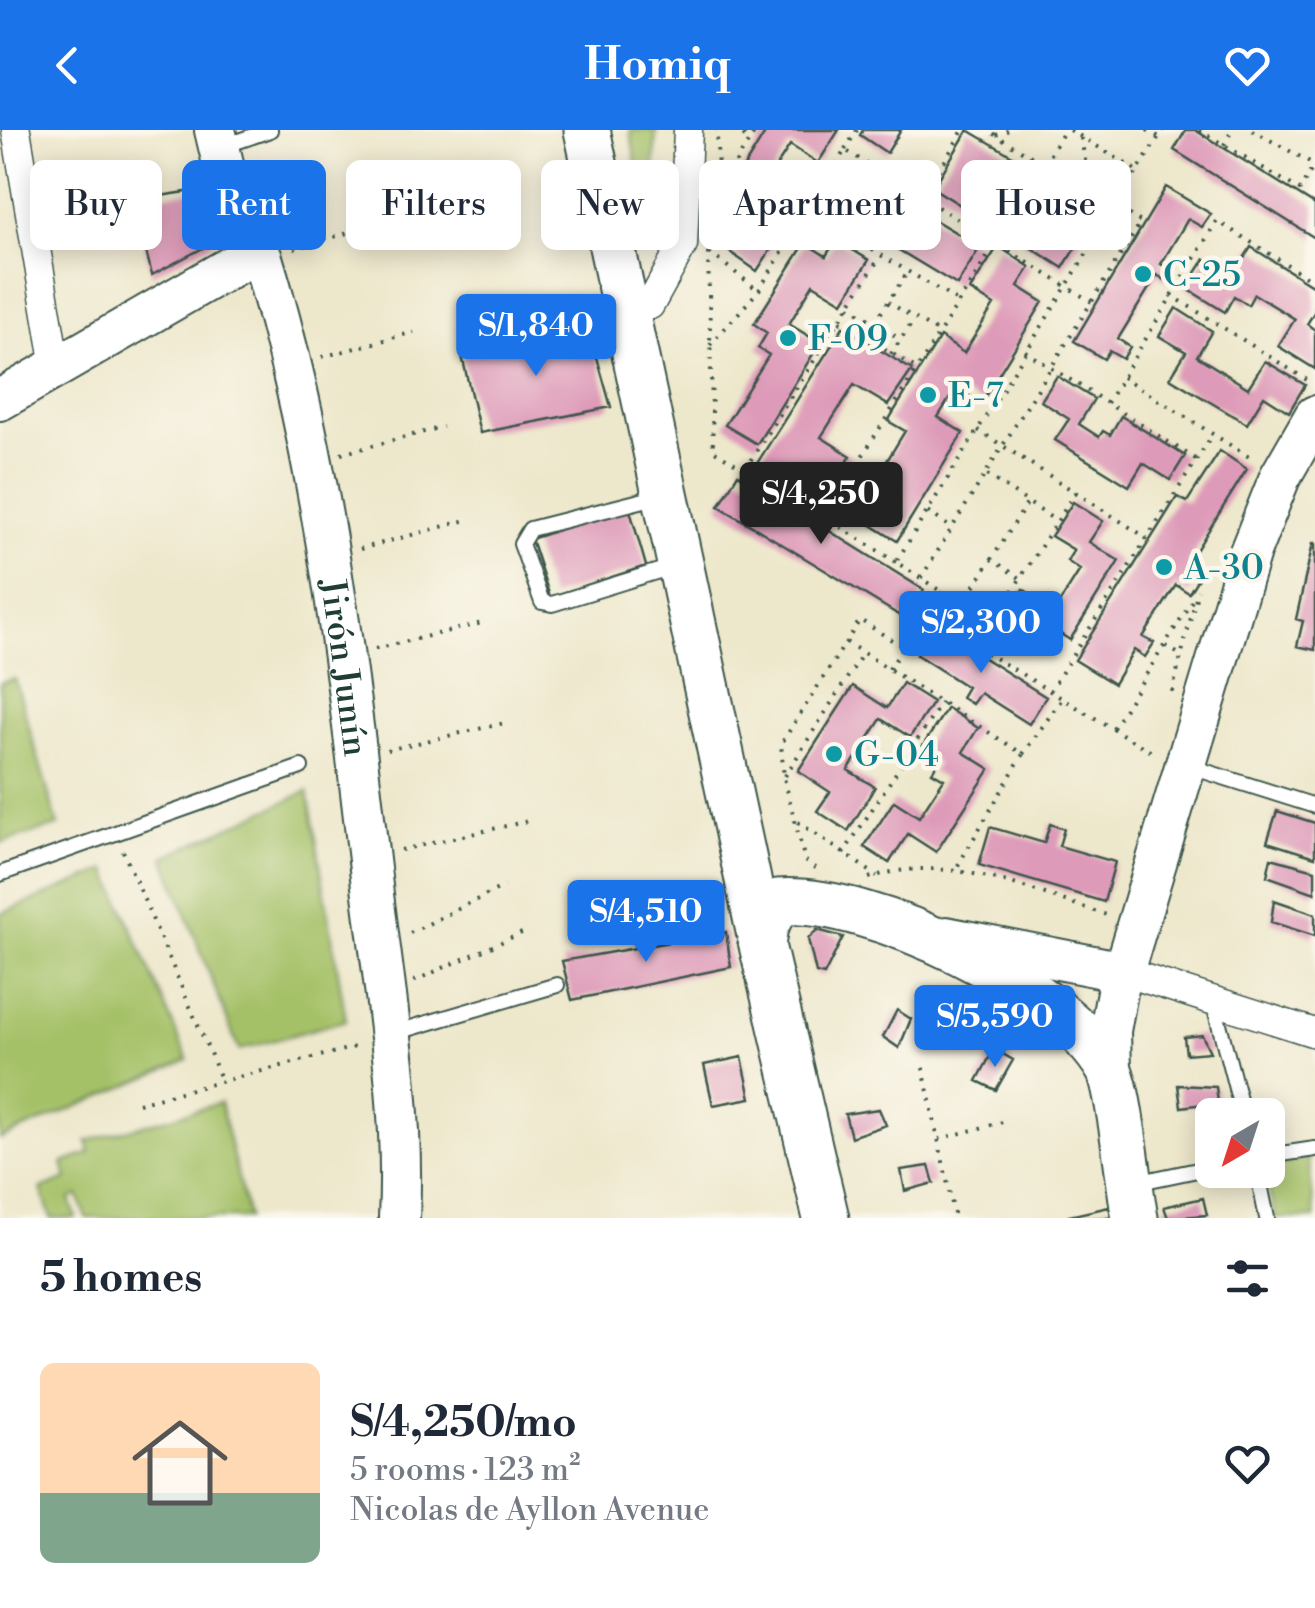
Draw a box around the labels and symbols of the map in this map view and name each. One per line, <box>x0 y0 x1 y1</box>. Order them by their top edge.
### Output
place label: C-25 <box>1163 254 1241 297</box>
marker: C-25 <box>1132 263 1154 285</box>
pin: S/1,840 <box>444 294 628 379</box>
place label: F-09 <box>808 318 888 361</box>
marker: F-09 <box>777 327 799 349</box>
place label: E-7 <box>948 375 1004 418</box>
marker: E-7 <box>917 384 939 406</box>
pin: S/4,250 <box>729 462 913 547</box>
place label: A-30 <box>1183 547 1264 590</box>
marker: A-30 <box>1153 556 1175 578</box>
street label: Jirón Junín <box>309 574 377 759</box>
pin: S/2,300 <box>889 591 1073 676</box>
place label: G-04 <box>854 734 939 777</box>
marker: G-04 <box>823 743 845 765</box>
pin: S/4,510 <box>554 880 738 965</box>
pin: S/5,590 <box>903 985 1087 1070</box>
north arrow <box>1195 1098 1285 1188</box>

